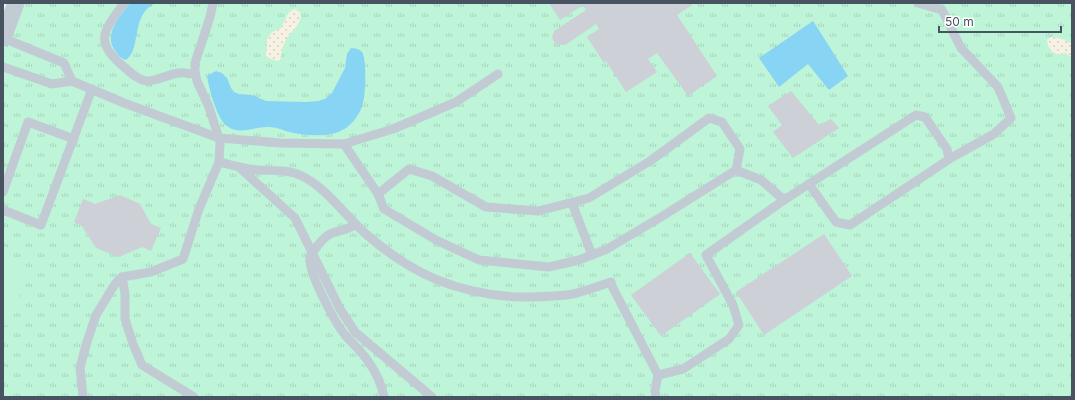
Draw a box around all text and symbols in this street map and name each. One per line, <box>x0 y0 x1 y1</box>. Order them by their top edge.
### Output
scale bar <box>939 8 1061 34</box>
text: 50 m <box>945 14 974 29</box>

